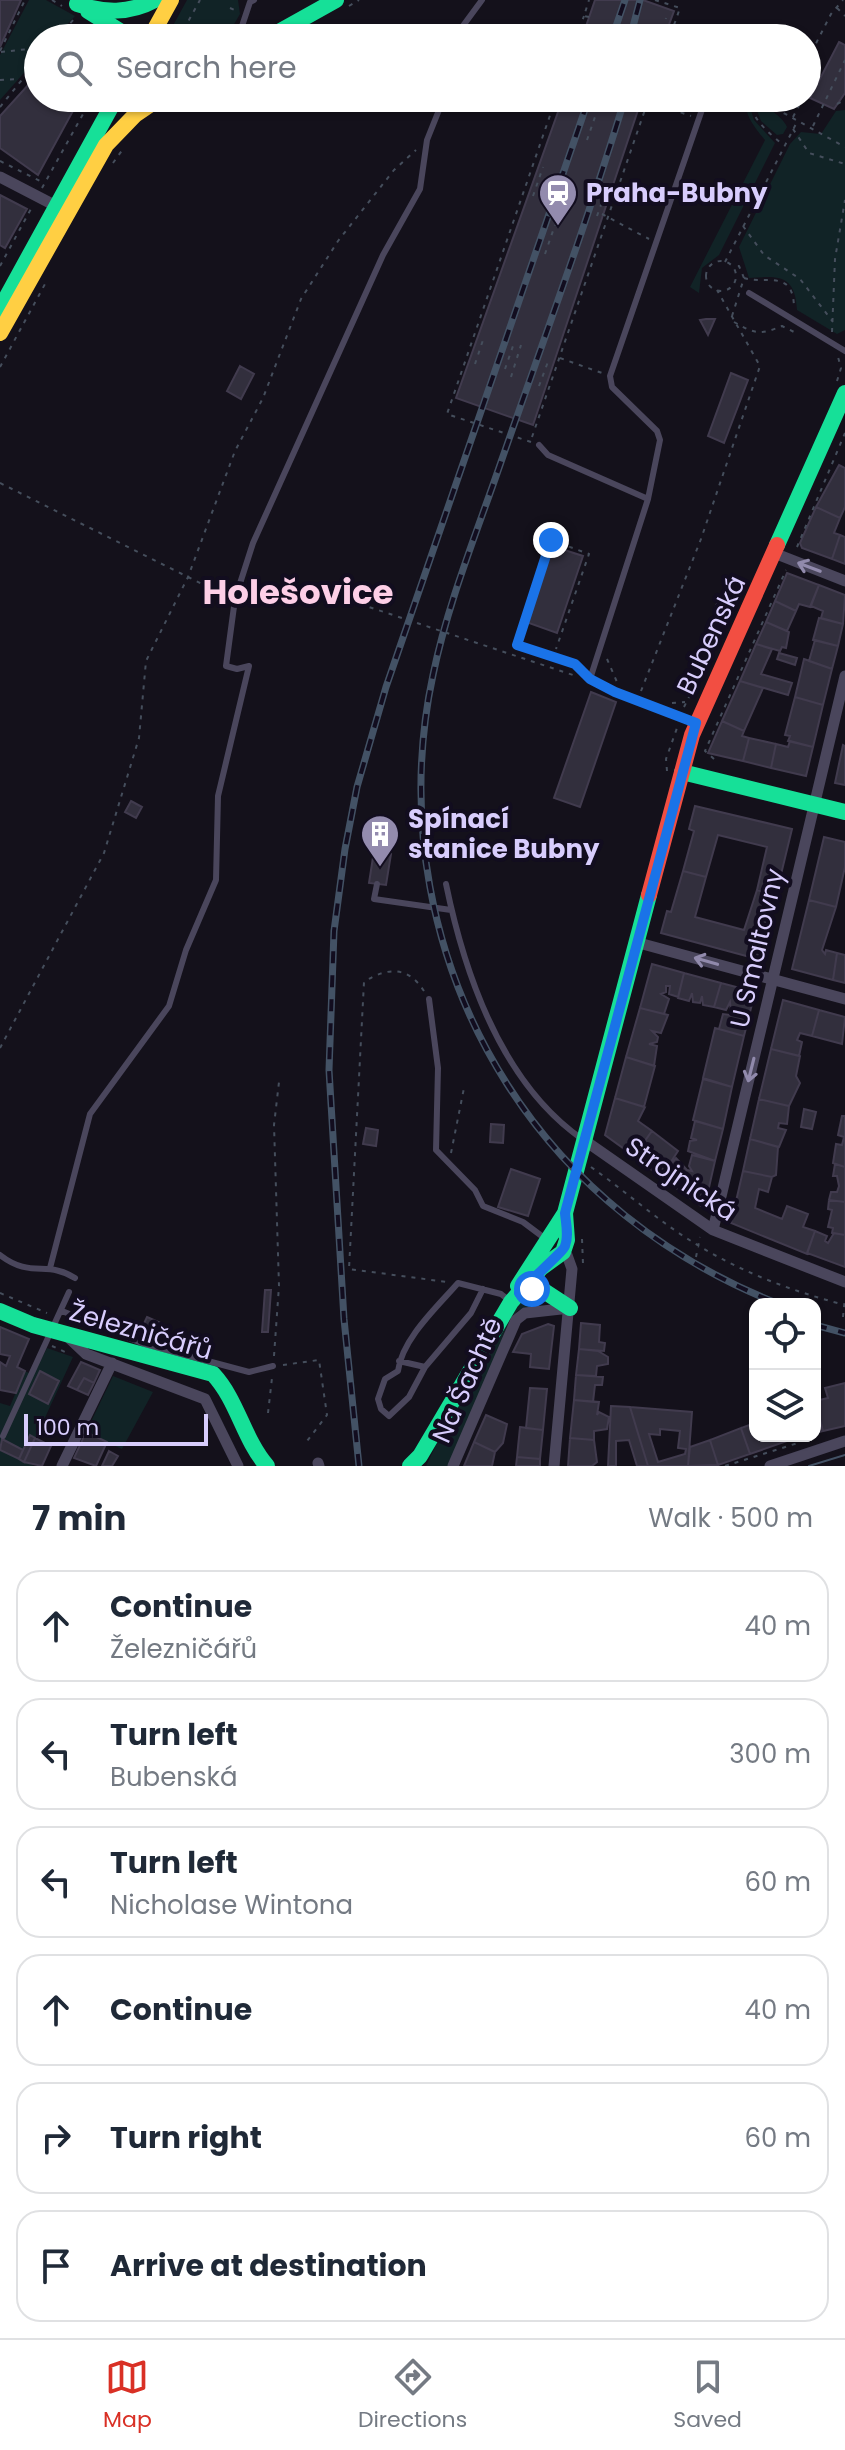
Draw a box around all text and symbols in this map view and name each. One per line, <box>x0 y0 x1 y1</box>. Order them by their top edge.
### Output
search box <box>24 24 821 112</box>
icon: search <box>52 46 96 90</box>
text: Search here <box>116 46 297 89</box>
station icon: Praha-Bubny <box>537 172 579 227</box>
place label: Praha-Bubny <box>586 175 768 211</box>
route end <box>533 522 569 558</box>
one-way arrow <box>797 559 822 573</box>
district label: Holešovice <box>203 568 393 616</box>
street label: Bubenská <box>668 570 754 700</box>
place label: Spínací stanice Bubny <box>408 801 600 867</box>
building icon: Spínací stanice Bubny <box>359 813 401 868</box>
street label: U Smaltovny <box>721 864 793 1031</box>
one-way arrow <box>693 953 719 968</box>
one-way arrow <box>742 1056 757 1082</box>
street label: Strojnická <box>618 1128 744 1230</box>
route start <box>514 1271 550 1307</box>
street label: Železničářů <box>65 1293 217 1369</box>
map controls <box>749 1298 821 1442</box>
button: locate <box>749 1298 821 1370</box>
street label: Na Šachtě <box>423 1312 511 1448</box>
button: layers <box>749 1370 821 1442</box>
scale bar <box>24 1410 208 1446</box>
text: 100 m <box>36 1412 99 1443</box>
text: 7 min <box>32 1494 126 1542</box>
text: Walk · 500 m <box>648 1500 813 1536</box>
text: Continue <box>110 1585 252 1628</box>
icon: ahead <box>34 1604 78 1648</box>
text: 40 m <box>745 1608 811 1644</box>
text: Železničářů <box>110 1631 257 1667</box>
text: Turn left <box>110 1713 238 1756</box>
icon: left <box>34 1732 78 1776</box>
text: 300 m <box>729 1736 811 1772</box>
text: Bubenská <box>110 1759 237 1795</box>
text: Turn left <box>110 1841 238 1884</box>
icon: left <box>34 1860 78 1904</box>
text: 60 m <box>744 1864 811 1900</box>
text: Nicholase Wintona <box>110 1887 353 1923</box>
icon: ahead <box>34 1988 78 2032</box>
text: Continue <box>110 1988 252 2031</box>
text: 40 m <box>745 1992 811 2028</box>
icon: right <box>34 2116 78 2160</box>
text: Turn right <box>110 2116 262 2159</box>
text: 60 m <box>744 2120 811 2156</box>
icon: arrive <box>34 2244 78 2288</box>
text: Arrive at destination <box>110 2244 427 2287</box>
tab: Map <box>103 2355 152 2436</box>
tab: Directions <box>358 2355 467 2436</box>
tab: Saved <box>673 2355 742 2436</box>

